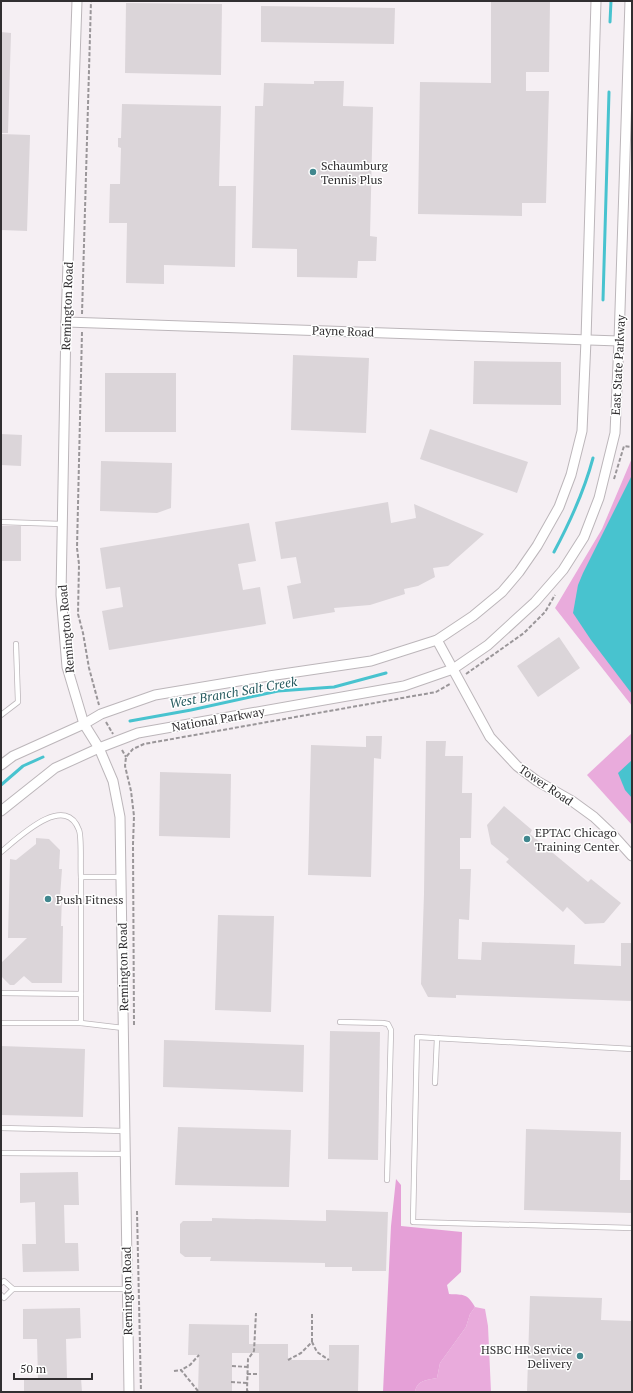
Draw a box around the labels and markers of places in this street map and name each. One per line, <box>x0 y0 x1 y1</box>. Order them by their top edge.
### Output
place label: Schaumburg Tennis Plus <box>321 158 388 187</box>
marker: Schaumburg Tennis Plus <box>308 167 318 177</box>
place label: EPTAC Chicago Training Center <box>535 825 620 854</box>
marker: EPTAC Chicago Training Center <box>522 834 532 844</box>
place label: Push Fitness <box>56 892 123 907</box>
marker: Push Fitness <box>43 894 53 904</box>
place label: HSBC HR Service Delivery <box>481 1342 573 1371</box>
marker: HSBC HR Service Delivery <box>575 1351 585 1361</box>

